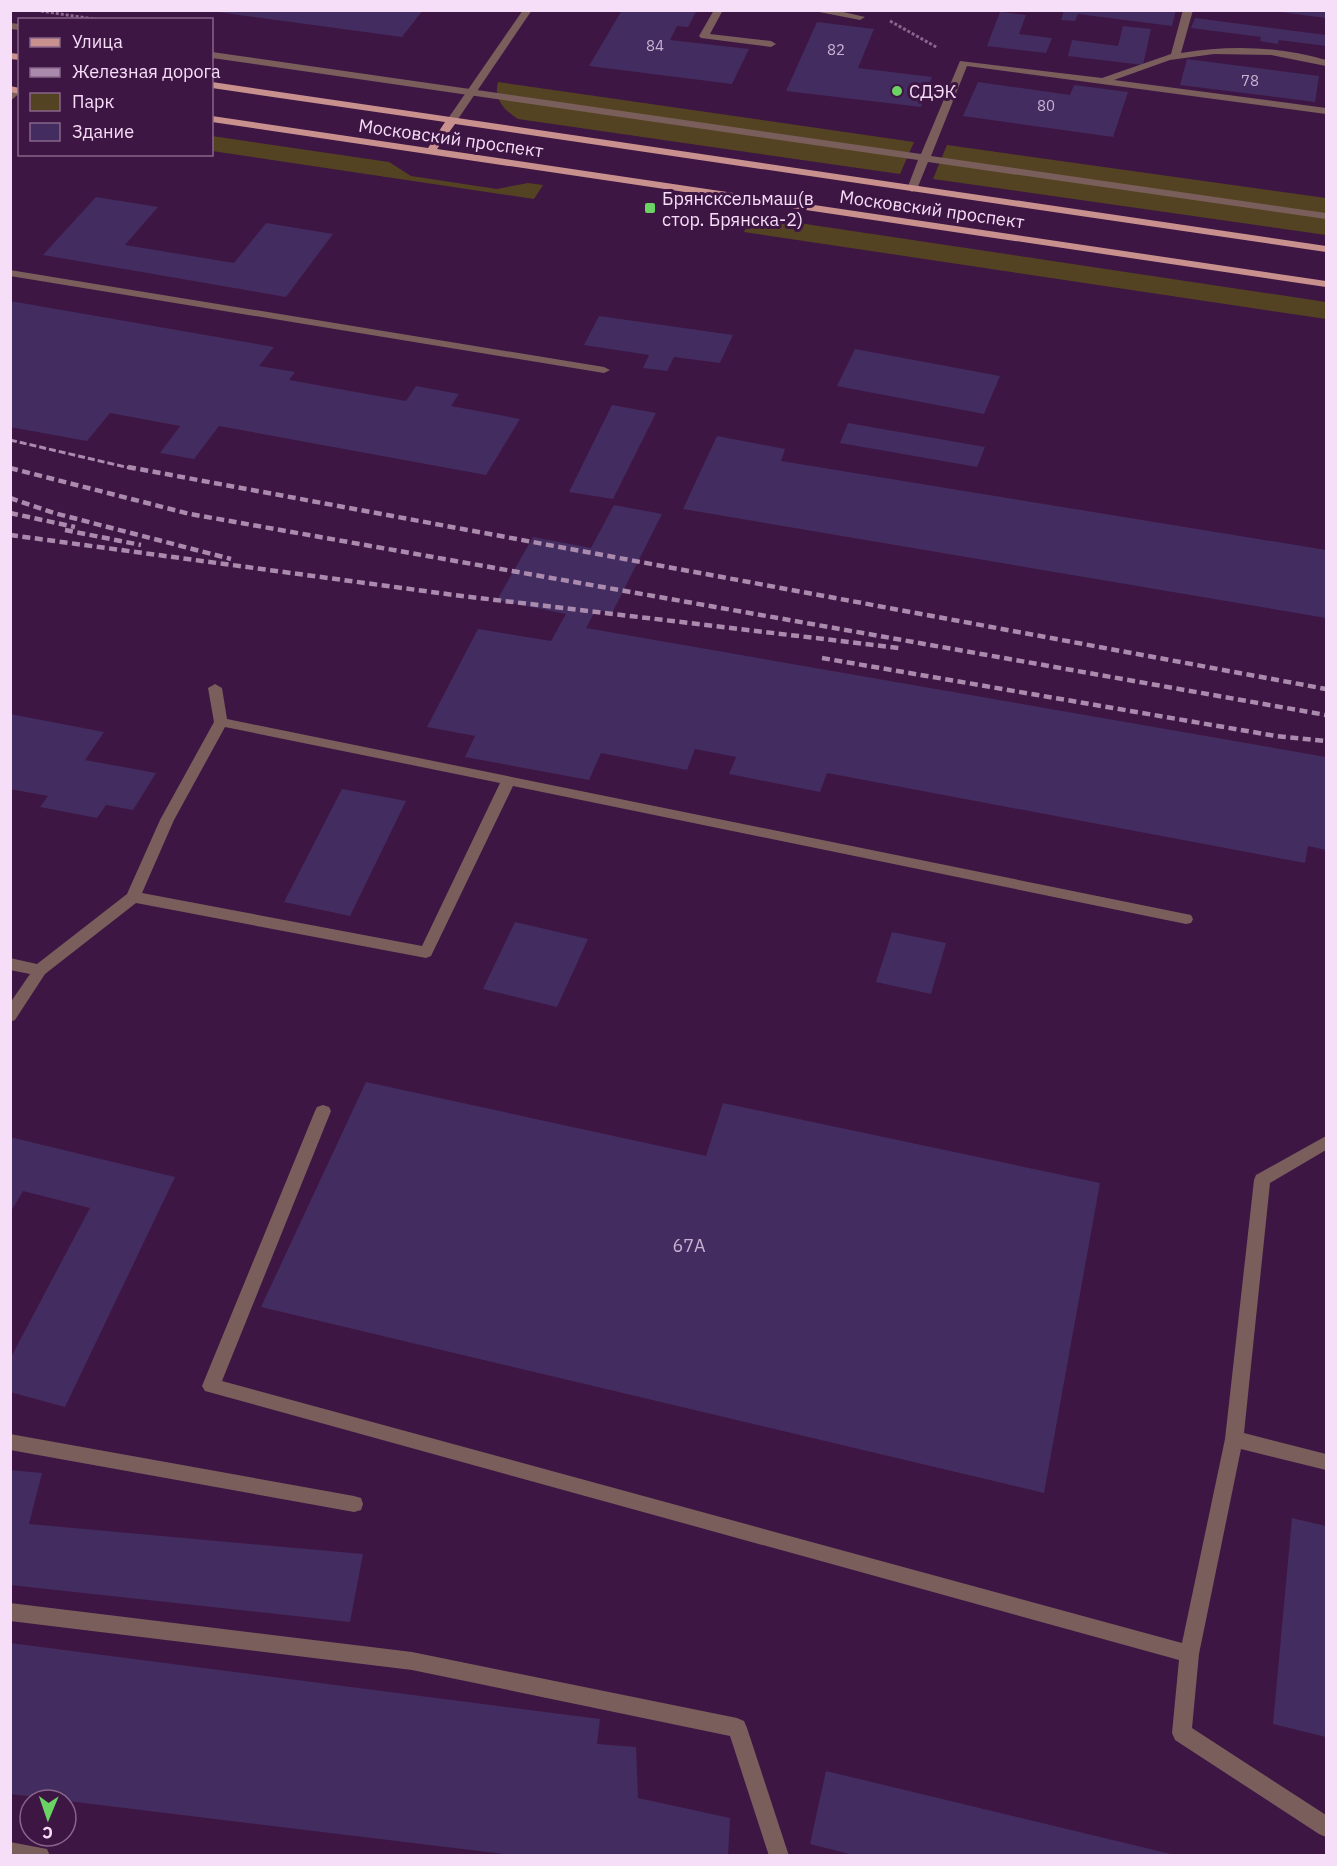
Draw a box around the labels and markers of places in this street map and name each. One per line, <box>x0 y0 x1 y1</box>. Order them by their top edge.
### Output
place label: СДЭК <box>909 80 957 103</box>
marker: СДЭК <box>890 84 904 98</box>
place label: Брянсксельмаш(в стор. Брянска-2) <box>662 187 814 231</box>
marker: Брянсксельмаш(в стор. Брянска-2) <box>643 201 657 215</box>

